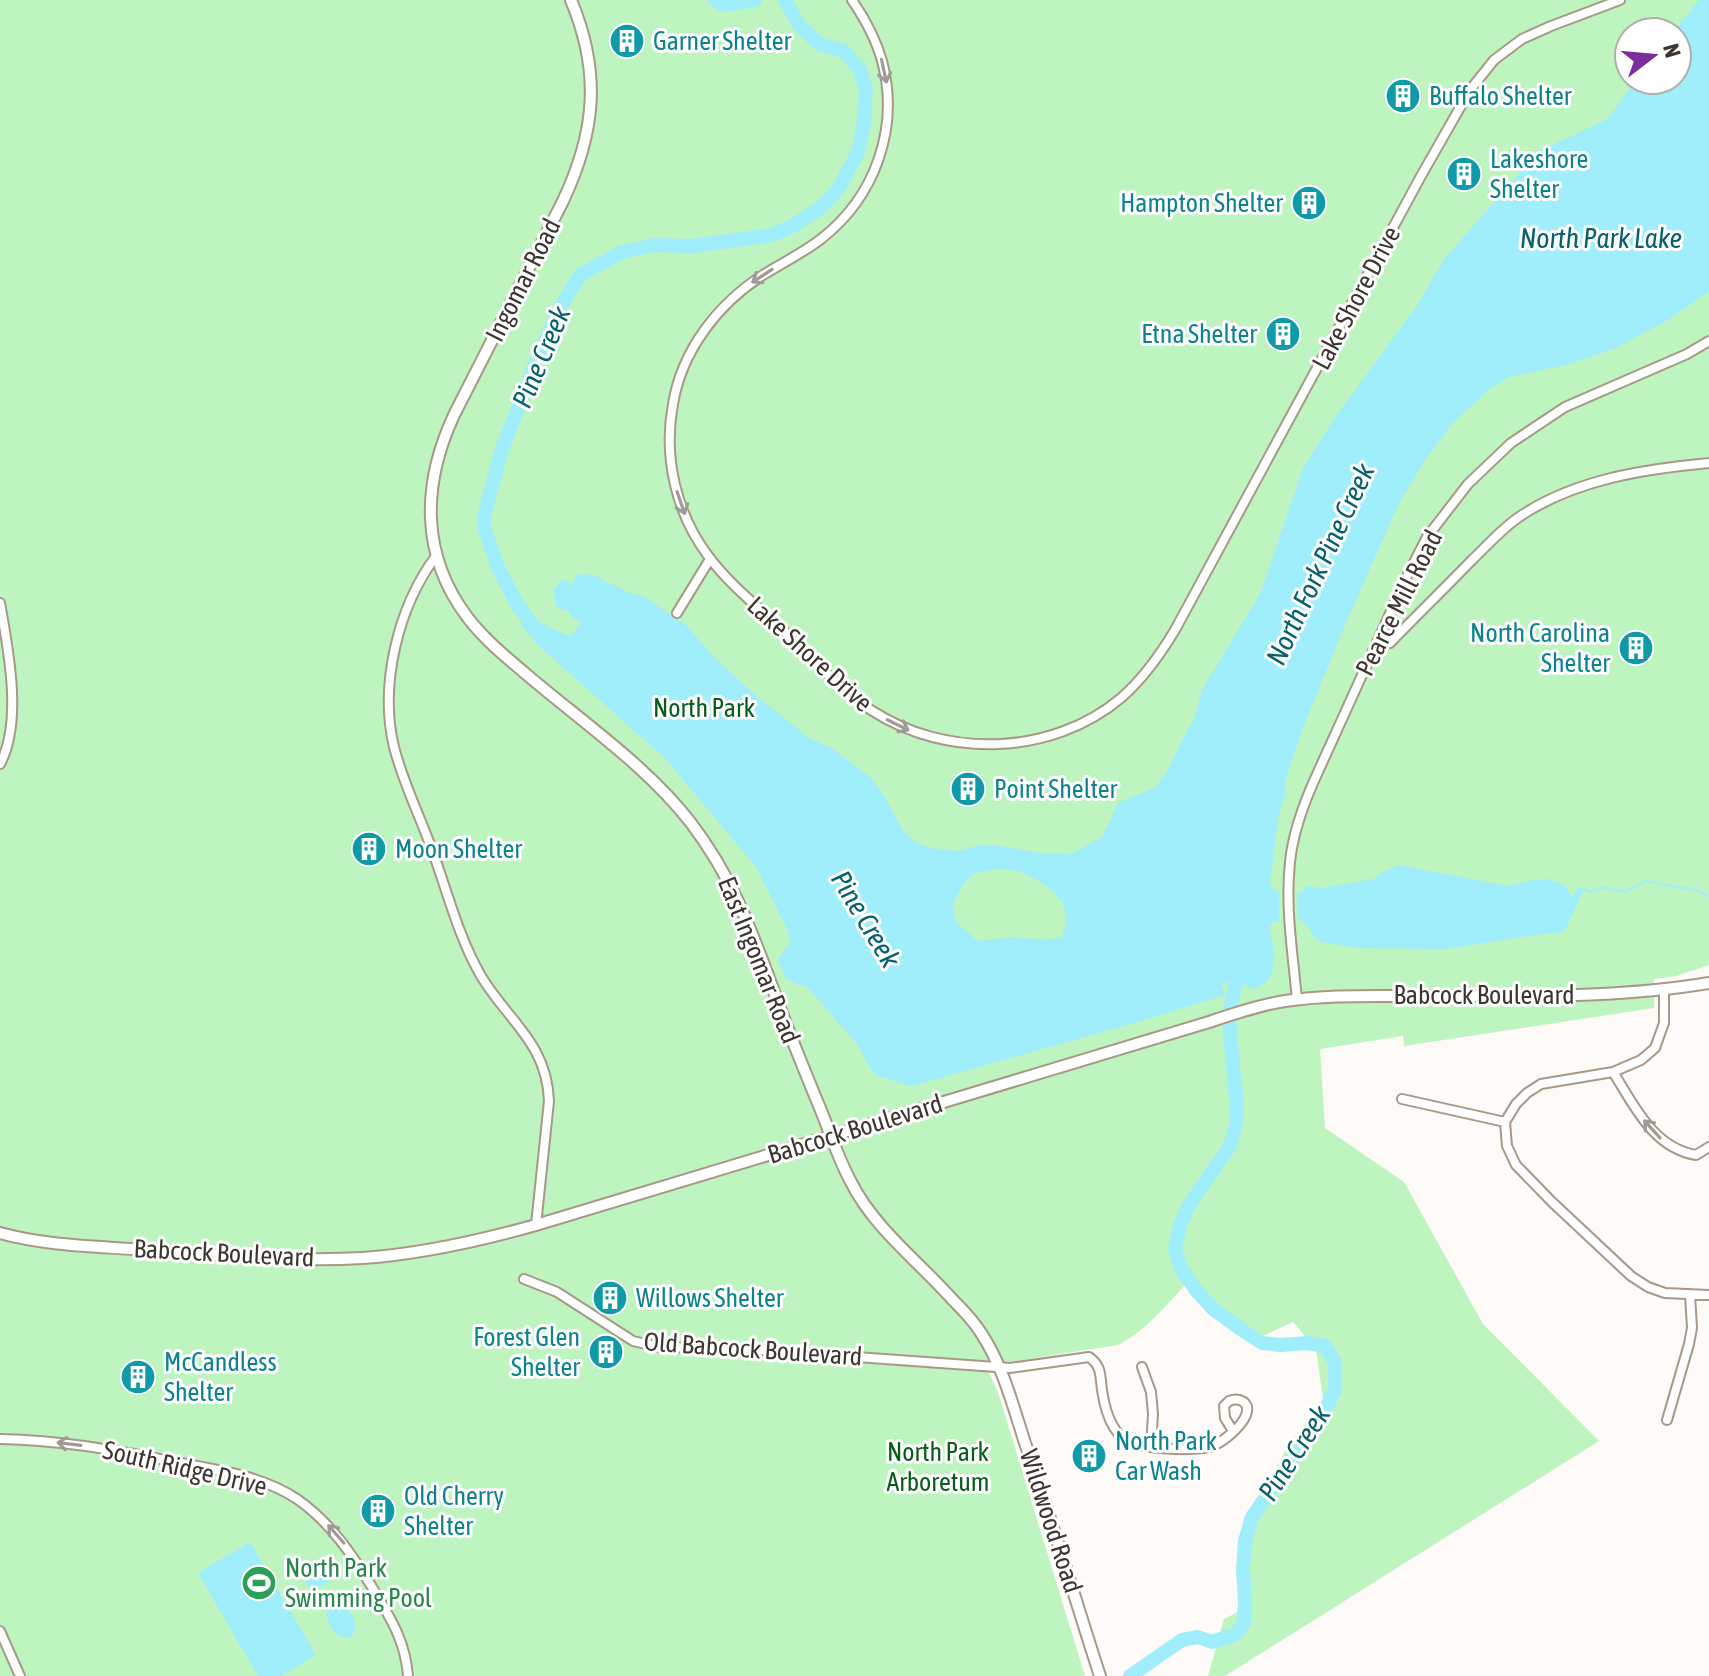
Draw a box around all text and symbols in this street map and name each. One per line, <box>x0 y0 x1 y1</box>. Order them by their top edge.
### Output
north arrow <box>1613 16 1693 96</box>
building icon: Garner Shelter <box>608 22 646 60</box>
place label: Garner Shelter <box>653 26 791 56</box>
text: N <box>1658 41 1687 60</box>
one-way arrow <box>877 57 892 83</box>
building icon: Buffalo Shelter <box>1384 77 1422 115</box>
place label: Buffalo Shelter <box>1429 81 1572 111</box>
place label: Lakeshore Shelter <box>1490 144 1588 204</box>
building icon: Lakeshore Shelter <box>1445 155 1483 193</box>
building icon: Hampton Shelter <box>1290 184 1328 222</box>
place label: Hampton Shelter <box>1120 188 1283 218</box>
street label: Ingomar Road <box>479 214 567 346</box>
street label: Lake Shore Drive <box>1306 221 1406 375</box>
water label: North Park Lake <box>1520 222 1682 254</box>
one-way arrow <box>751 268 773 285</box>
water label: Pine Creek <box>505 301 577 412</box>
building icon: Etna Shelter <box>1264 315 1302 353</box>
place label: Etna Shelter <box>1141 319 1257 349</box>
water label: North Fork Pine Creek <box>1259 458 1381 670</box>
one-way arrow <box>674 490 689 515</box>
street label: Pearce Mill Road <box>1349 525 1449 681</box>
street label: Lake Shore Drive <box>741 590 879 718</box>
place label: North Carolina Shelter <box>1470 618 1610 678</box>
building icon: North Carolina Shelter <box>1617 629 1655 667</box>
park label: North Park <box>653 693 755 723</box>
one-way arrow <box>886 717 910 733</box>
building icon: Point Shelter <box>949 770 987 808</box>
place label: Point Shelter <box>994 774 1118 804</box>
building icon: Moon Shelter <box>350 830 388 868</box>
place label: Moon Shelter <box>395 834 522 864</box>
water label: Pine Creek <box>825 865 908 974</box>
street label: East Ingomar Road <box>712 872 806 1048</box>
street label: Babcock Boulevard <box>1393 980 1575 1010</box>
street label: Babcock Boulevard <box>764 1088 946 1170</box>
one-way arrow <box>1643 1119 1661 1139</box>
street label: Babcock Boulevard <box>133 1233 315 1273</box>
building icon: Willows Shelter <box>591 1279 629 1317</box>
place label: Willows Shelter <box>636 1283 784 1313</box>
place label: Forest Glen Shelter <box>473 1322 580 1382</box>
street label: Old Babcock Boulevard <box>643 1326 863 1372</box>
building icon: Forest Glen Shelter <box>587 1333 625 1371</box>
place label: McCandless Shelter <box>164 1347 277 1407</box>
building icon: McCandless Shelter <box>119 1358 157 1396</box>
water label: Pine Creek <box>1251 1399 1337 1507</box>
place label: North Park Car Wash <box>1115 1426 1217 1486</box>
street label: South Ridge Drive <box>100 1435 270 1501</box>
one-way arrow <box>57 1436 82 1451</box>
park label: North Park Arboretum <box>886 1437 990 1497</box>
building icon: North Park Car Wash <box>1070 1437 1108 1475</box>
street label: Wildwood Road <box>1014 1446 1088 1596</box>
place label: Old Cherry Shelter <box>404 1481 504 1541</box>
building icon: Old Cherry Shelter <box>359 1492 397 1530</box>
one-way arrow <box>327 1525 345 1545</box>
place label: North Park Swimming Pool <box>285 1553 432 1613</box>
sports icon: North Park Swimming Pool <box>240 1564 278 1602</box>

